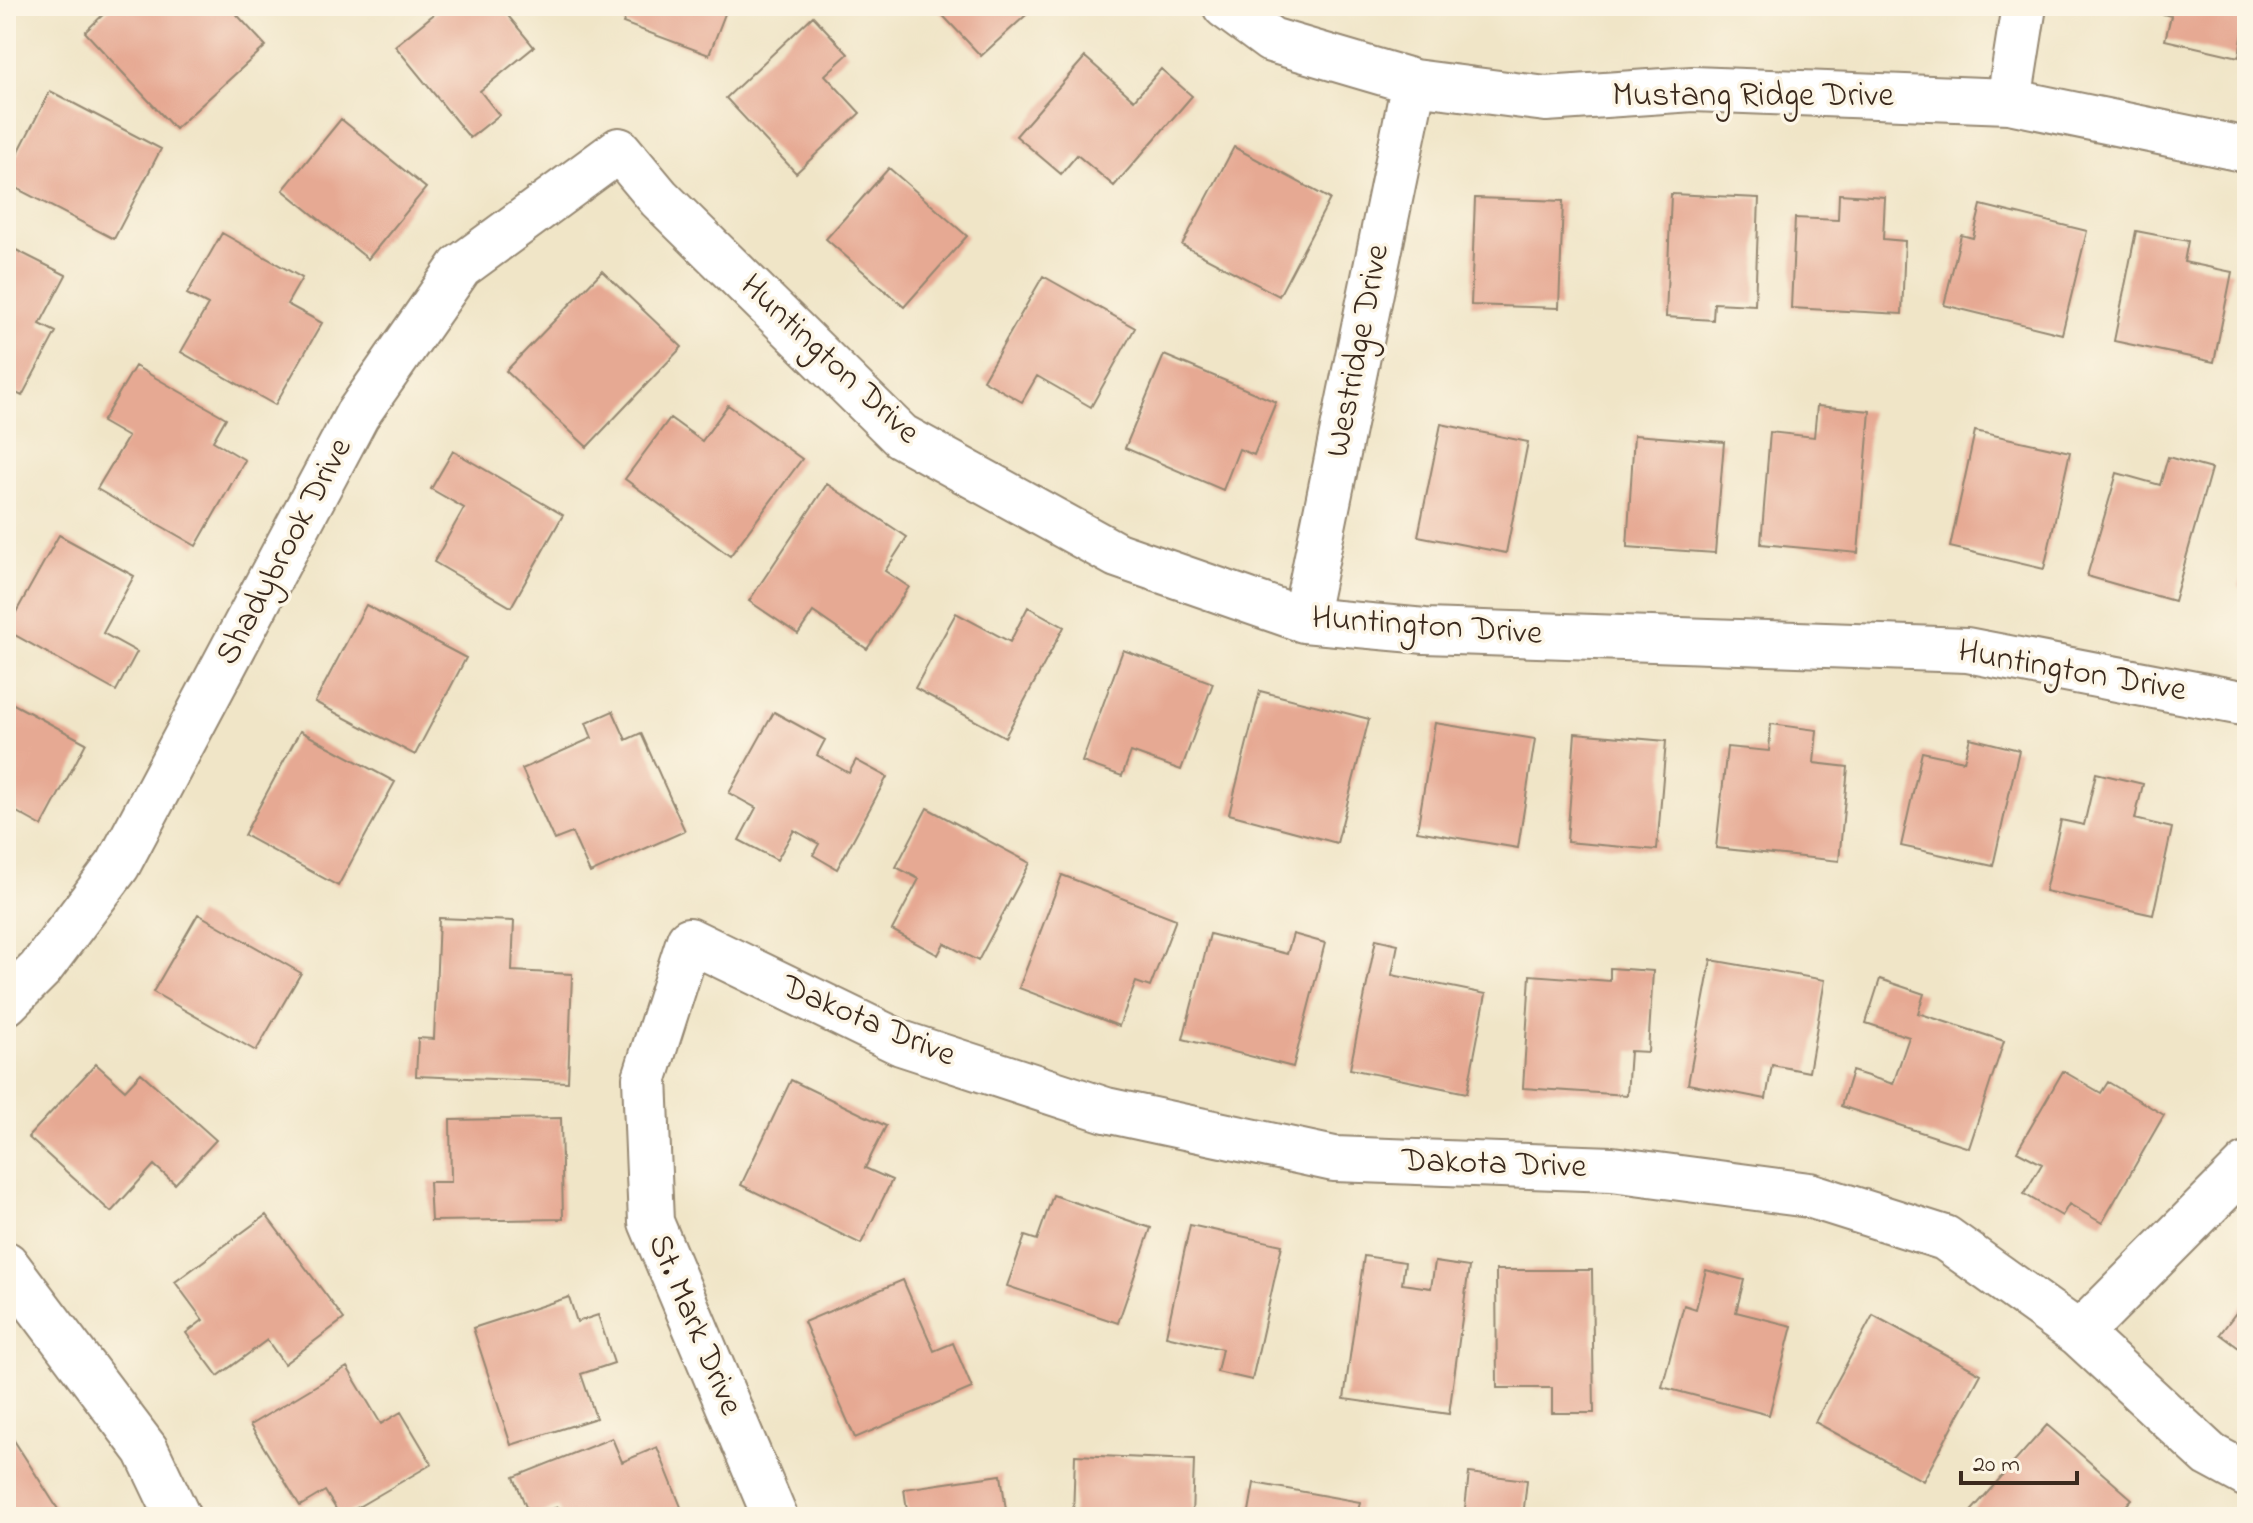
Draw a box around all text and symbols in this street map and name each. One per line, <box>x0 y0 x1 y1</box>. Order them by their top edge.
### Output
street label: Mustang Ridge Drive <box>1612 72 1895 122</box>
street label: Westridge Drive <box>1314 239 1404 462</box>
street label: Huntington Drive <box>728 263 931 458</box>
street label: Shadybrook Drive <box>204 429 366 675</box>
street label: Huntington Drive <box>1310 594 1545 660</box>
street label: Huntington Drive <box>1954 627 2191 717</box>
street label: Dakota Drive <box>772 962 964 1081</box>
street label: Dakota Drive <box>1400 1137 1588 1193</box>
street label: St. Mark Drive <box>633 1227 755 1424</box>
scale bar <box>1961 1435 2077 1485</box>
text: 20 m <box>1973 1448 2020 1483</box>

